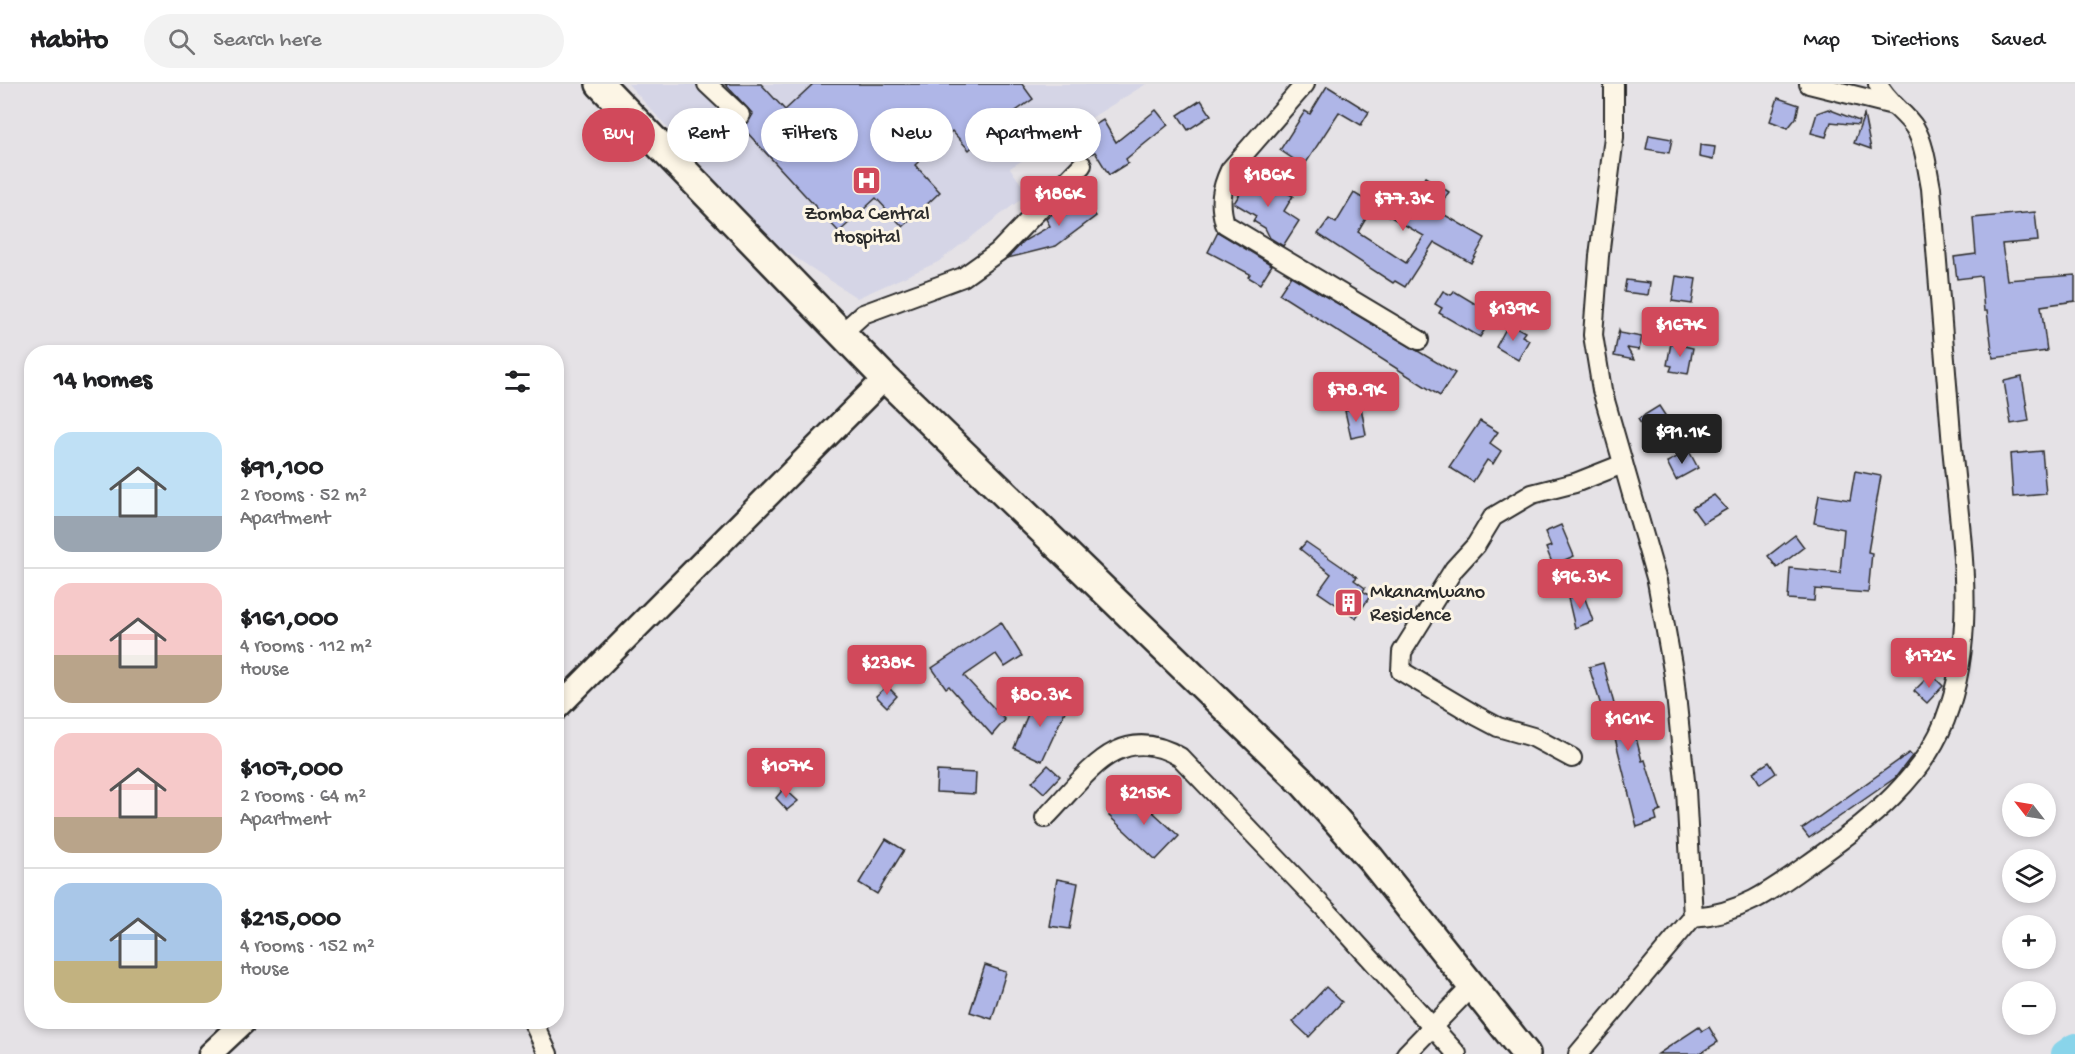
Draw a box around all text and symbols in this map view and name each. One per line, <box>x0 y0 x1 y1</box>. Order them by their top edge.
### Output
search box <box>144 14 564 68</box>
text: Habito <box>30 25 108 58</box>
icon: search <box>165 25 198 58</box>
text: Search here <box>213 28 322 54</box>
text: Map <box>1803 29 1840 54</box>
text: Directions <box>1873 29 1958 54</box>
text: Saved <box>1991 29 2045 54</box>
chip: Buy <box>582 108 655 162</box>
chip: Rent <box>667 108 749 162</box>
chip: Filters <box>761 108 858 162</box>
chip: New <box>870 108 953 162</box>
chip: Apartment <box>965 108 1101 162</box>
pin: $186K <box>1226 157 1310 208</box>
hospital icon: Zomba Central Hospital <box>851 165 883 197</box>
text: $186K <box>1243 165 1293 188</box>
pin: $186K <box>1017 176 1101 227</box>
pin: $77.3K <box>1354 181 1452 232</box>
text: $186K <box>1034 184 1084 207</box>
text: $77.3K <box>1374 189 1432 212</box>
place label: Zomba Central Hospital <box>804 204 930 250</box>
pin: $139K <box>1471 291 1555 342</box>
text: $139K <box>1489 299 1537 322</box>
pin: $167K <box>1638 307 1722 358</box>
text: $167K <box>1656 315 1704 338</box>
icon: filters <box>501 365 534 398</box>
text: 14 homes <box>54 366 152 397</box>
pin: $78.9K <box>1307 372 1405 423</box>
text: $78.9K <box>1327 380 1385 403</box>
pin: $91.1K <box>1633 414 1731 465</box>
text: $91.1K <box>1656 422 1708 445</box>
text: $91,100 <box>240 454 323 485</box>
icon: home <box>102 456 174 528</box>
text: 2 rooms · 52 m² <box>240 485 367 508</box>
text: Apartment <box>240 508 330 531</box>
pin: $96.3K <box>1531 559 1629 610</box>
text: $96.3K <box>1552 567 1608 590</box>
place label: Mkanamwano Residence <box>1370 582 1485 628</box>
building icon: Mkanamwano Residence <box>1333 586 1365 618</box>
text: $161,000 <box>240 605 338 636</box>
icon: home <box>102 607 174 679</box>
text: 4 rooms · 112 m² <box>240 636 372 659</box>
pin: $172K <box>1887 638 1971 689</box>
pin: $238K <box>845 645 929 696</box>
text: $172K <box>1905 646 1953 669</box>
text: $238K <box>861 653 913 676</box>
text: House <box>240 659 289 682</box>
pin: $80.3K <box>991 677 1089 728</box>
text: $80.3K <box>1011 685 1069 708</box>
pin: $161K <box>1586 701 1670 752</box>
text: $161K <box>1605 709 1651 732</box>
pin: $107K <box>744 748 828 799</box>
text: $107,000 <box>240 755 343 786</box>
text: $107K <box>761 756 811 779</box>
icon: home <box>102 757 174 829</box>
pin: $215K <box>1102 775 1186 826</box>
text: $215K <box>1120 783 1168 806</box>
north arrow <box>2002 783 2056 837</box>
map controls <box>2002 783 2056 1035</box>
text: 2 rooms · 64 m² <box>240 786 366 809</box>
text: Apartment <box>240 809 330 832</box>
button: layers <box>2002 849 2056 903</box>
text: $215,000 <box>240 905 341 936</box>
icon: home <box>102 907 174 979</box>
button: + <box>2002 915 2056 969</box>
text: 4 rooms · 152 m² <box>240 936 375 959</box>
text: House <box>240 959 289 982</box>
button: − <box>2002 981 2056 1035</box>

